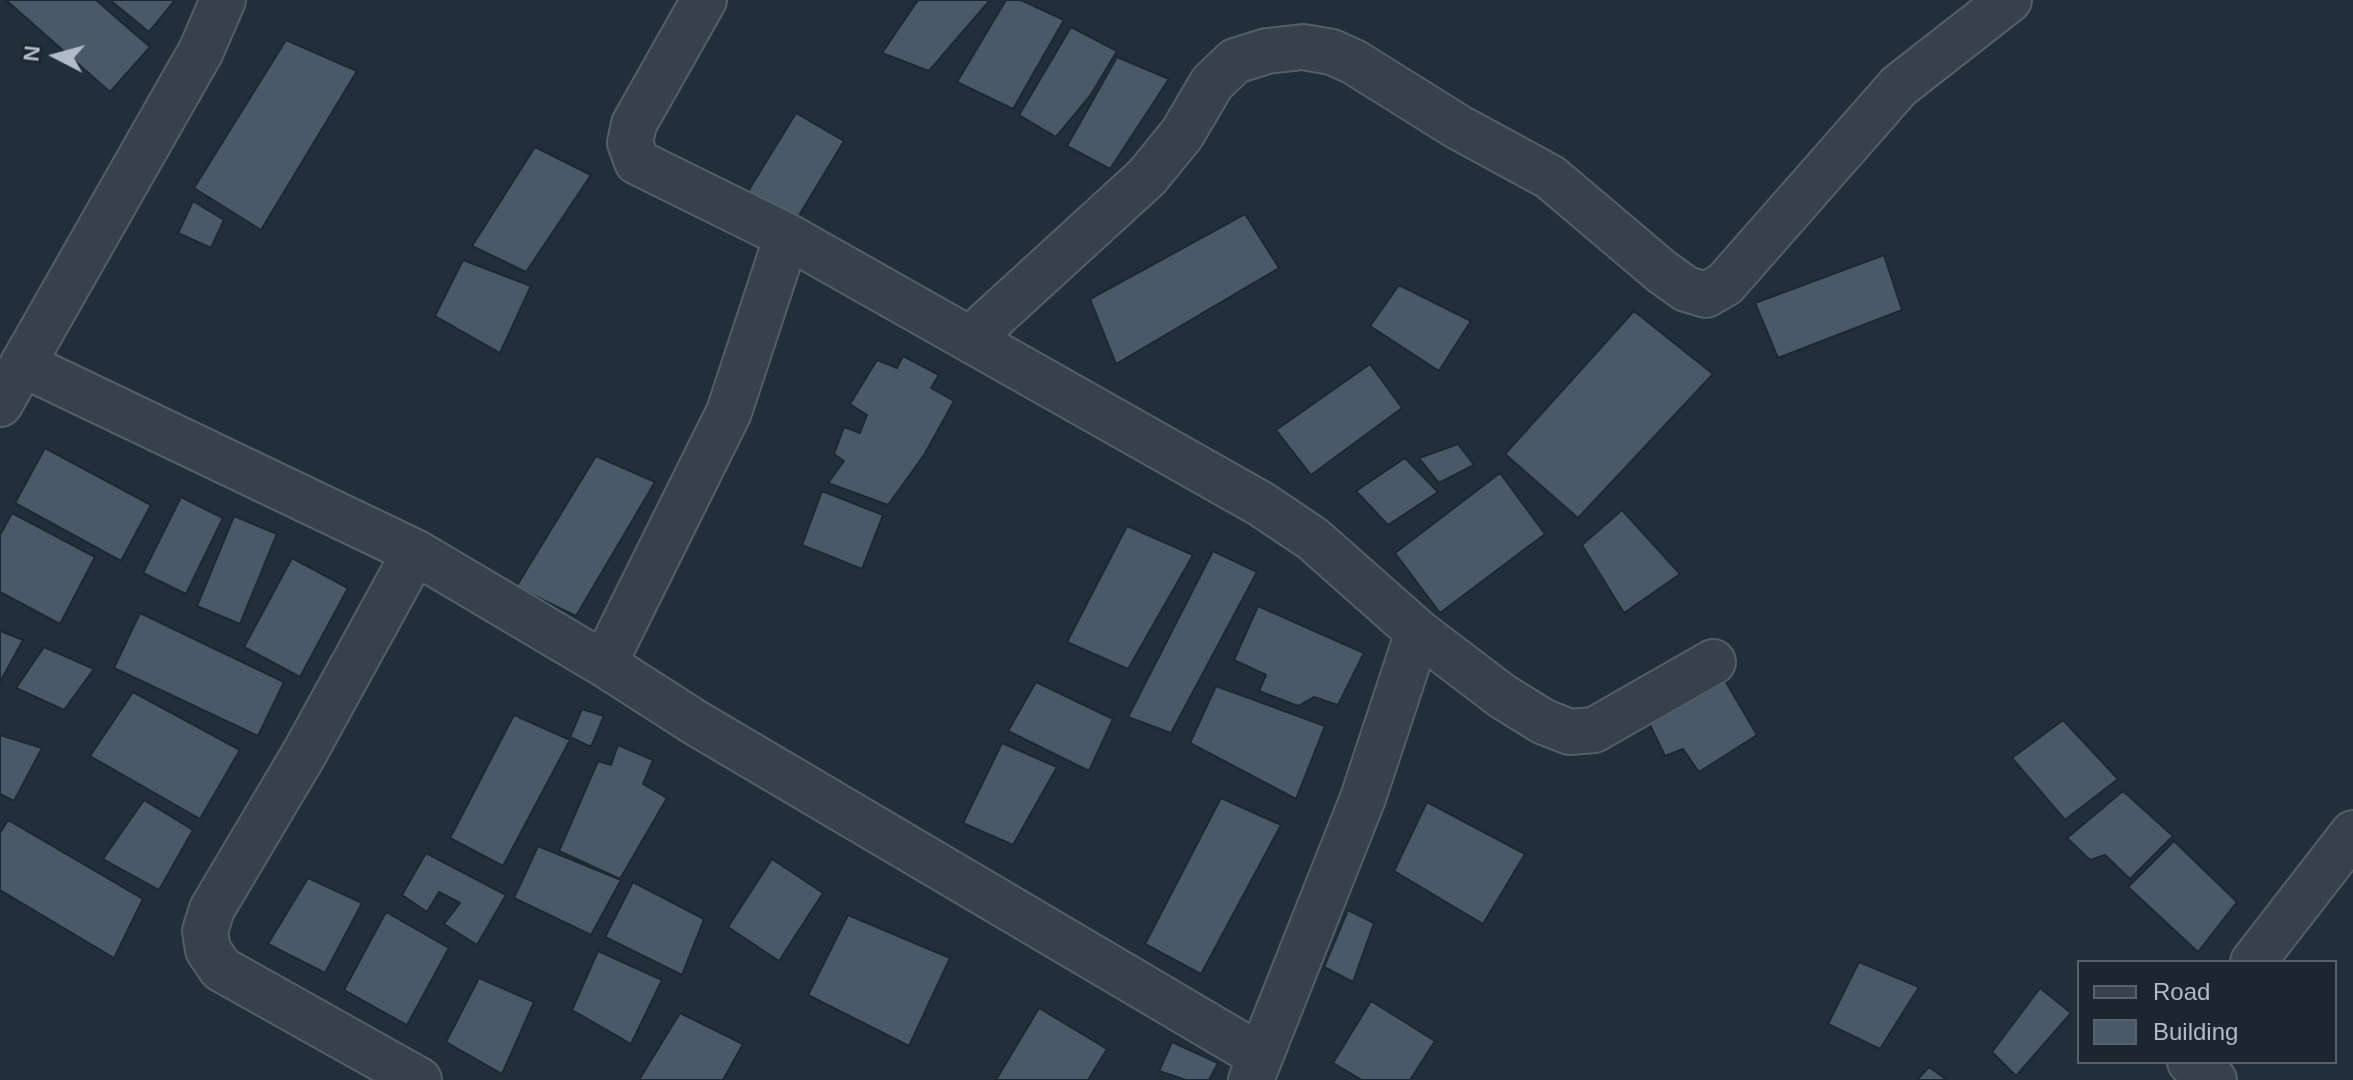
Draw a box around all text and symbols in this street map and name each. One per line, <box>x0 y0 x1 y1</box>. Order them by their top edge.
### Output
north arrow <box>16 16 96 96</box>
text: N <box>18 44 45 63</box>
legend <box>2077 960 2337 1064</box>
text: Road <box>2153 978 2210 1005</box>
text: Building <box>2153 1018 2238 1045</box>

